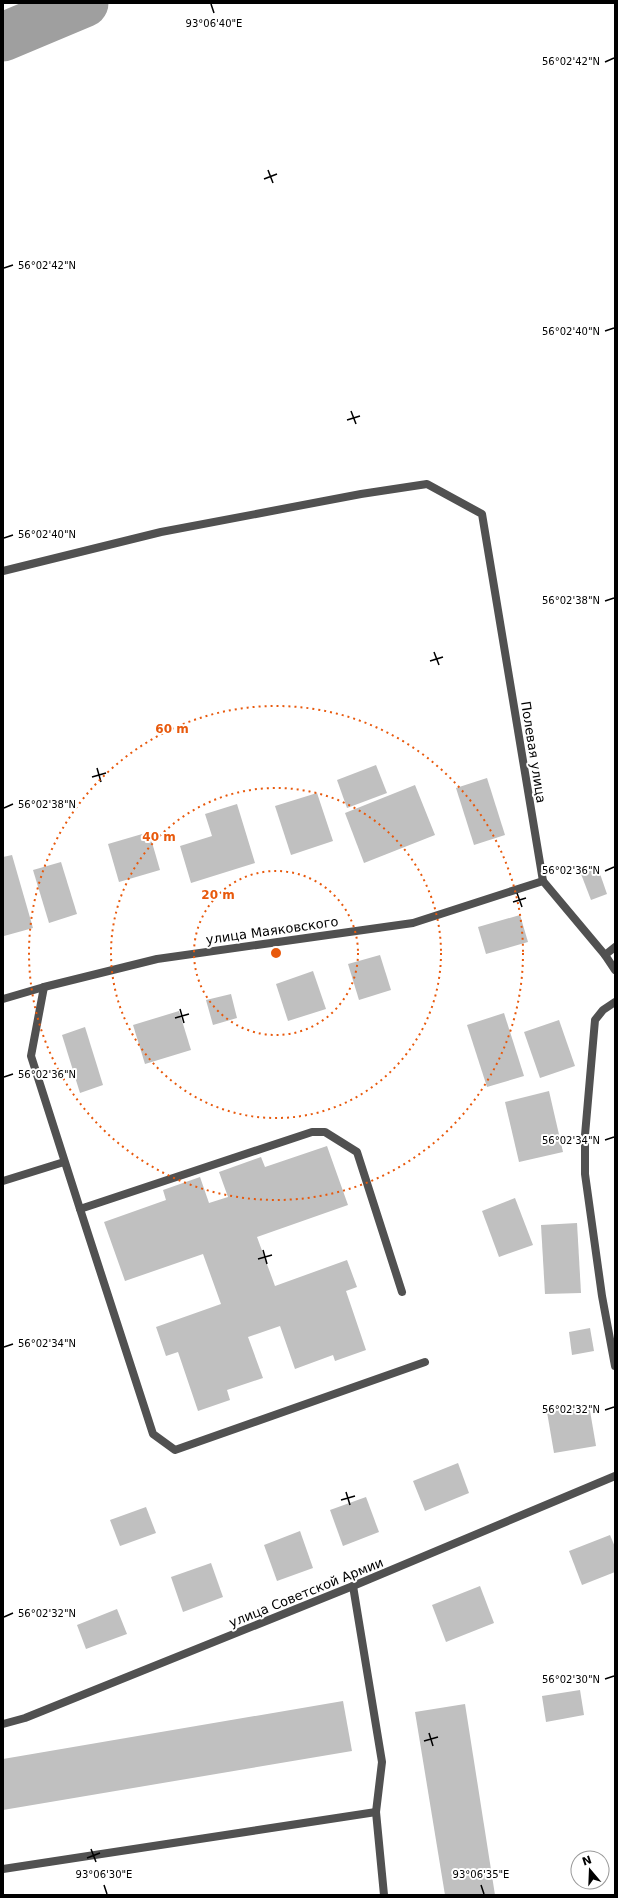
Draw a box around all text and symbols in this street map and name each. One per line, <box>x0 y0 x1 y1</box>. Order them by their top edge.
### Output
text: 93°06'40"E <box>186 18 242 29</box>
text: 56°02'42"N <box>542 56 600 67</box>
text: 56°02'42"N <box>18 260 76 271</box>
text: 56°02'40"N <box>542 326 600 337</box>
text: 56°02'40"N <box>18 529 76 540</box>
text: 56°02'38"N <box>542 595 600 606</box>
street label: Полевая улица <box>518 700 549 804</box>
text: 60 m <box>155 722 189 736</box>
text: 56°02'38"N <box>18 799 76 810</box>
text: 40 m <box>142 830 176 844</box>
text: 56°02'36"N <box>542 865 600 876</box>
text: 20 m <box>201 888 235 902</box>
street label: улица Маяковского <box>205 914 339 947</box>
centre of rings <box>269 946 283 960</box>
text: 56°02'36"N <box>18 1069 76 1080</box>
text: 56°02'34"N <box>542 1135 600 1146</box>
text: 56°02'34"N <box>18 1338 76 1349</box>
text: 56°02'32"N <box>542 1404 600 1415</box>
street label: улица Советской Армии <box>227 1555 386 1630</box>
text: 56°02'32"N <box>18 1608 76 1619</box>
text: 56°02'30"N <box>542 1674 600 1685</box>
north arrow <box>570 1850 610 1890</box>
text: N <box>580 1853 593 1869</box>
text: 93°06'30"E <box>76 1869 132 1880</box>
text: 93°06'35"E <box>453 1869 509 1880</box>

